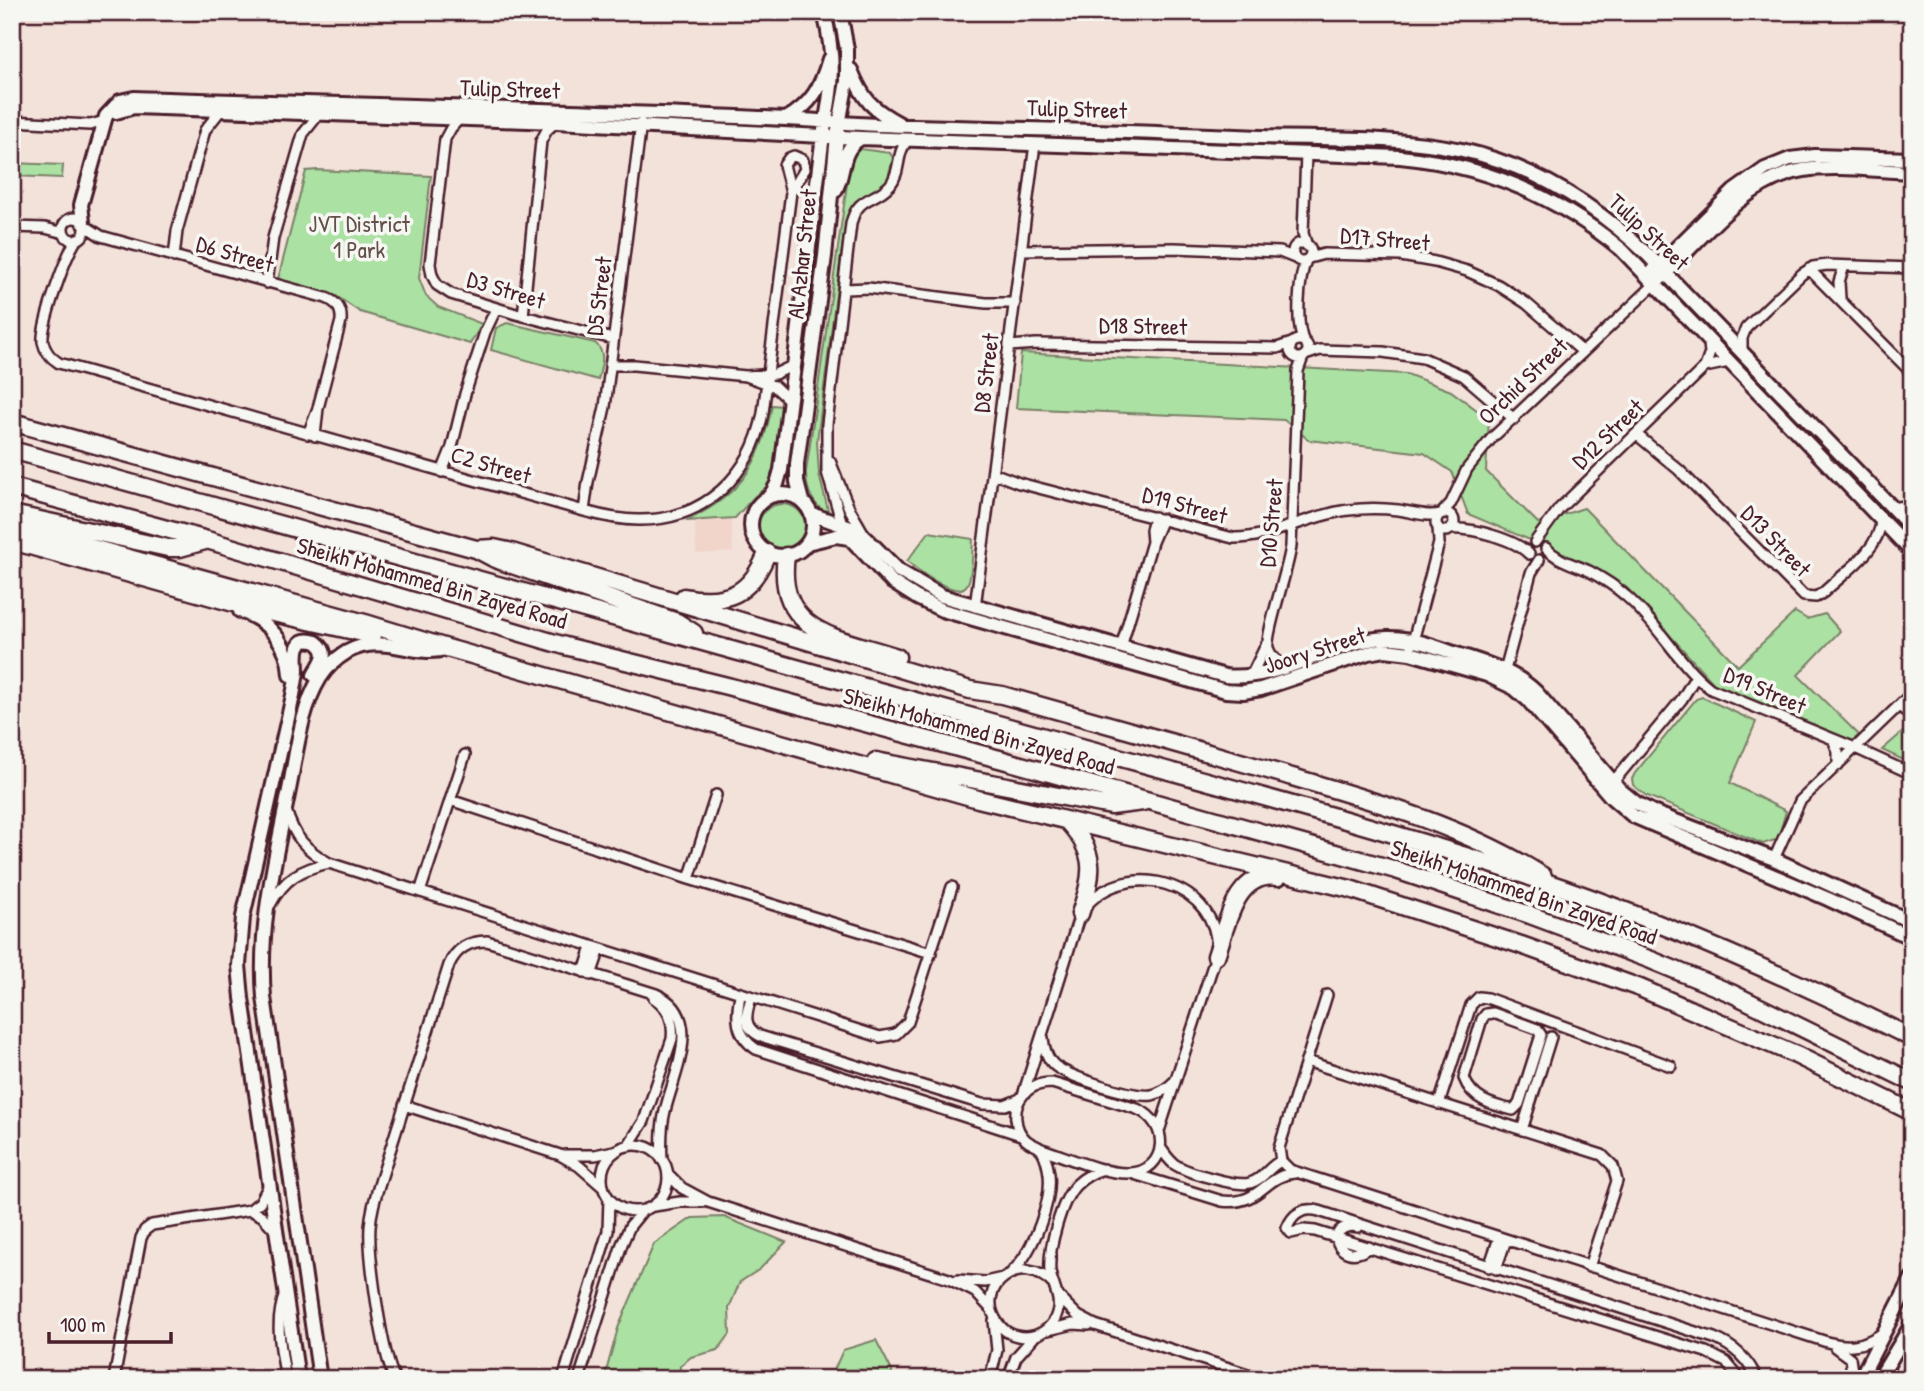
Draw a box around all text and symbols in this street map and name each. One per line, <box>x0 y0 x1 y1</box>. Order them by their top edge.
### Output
street label: Tulip Street <box>460 71 562 106</box>
street label: Tulip Street <box>1027 91 1129 126</box>
street label: Tulip Street <box>1602 186 1697 278</box>
street label: Al Azhar Street <box>779 187 824 320</box>
park label: JVT District 1 Park <box>308 208 411 265</box>
street label: D17 Street <box>1339 219 1432 258</box>
street label: D6 Street <box>193 228 278 280</box>
street label: D5 Street <box>578 254 619 337</box>
street label: D3 Street <box>463 263 550 316</box>
street label: D18 Street <box>1099 309 1188 342</box>
street label: Orchid Street <box>1471 329 1575 431</box>
street label: D8 Street <box>965 330 1006 414</box>
street label: D12 Street <box>1565 391 1651 476</box>
street label: C2 Street <box>447 438 536 491</box>
street label: D10 Street <box>1251 476 1290 568</box>
street label: D19 Street <box>1139 478 1232 531</box>
street label: D13 Street <box>1734 498 1819 584</box>
street label: Sheikh Mohammed Bin Zayed Road <box>294 529 571 636</box>
street label: Joory Street <box>1260 618 1370 680</box>
street label: D19 Street <box>1719 658 1812 721</box>
street label: Sheikh Mohammed Bin Zayed Road <box>840 679 1118 782</box>
street label: Sheikh Mohammed Bin Zayed Road <box>1387 831 1661 952</box>
scale bar <box>49 1300 172 1344</box>
text: 100 m <box>60 1310 106 1339</box>

